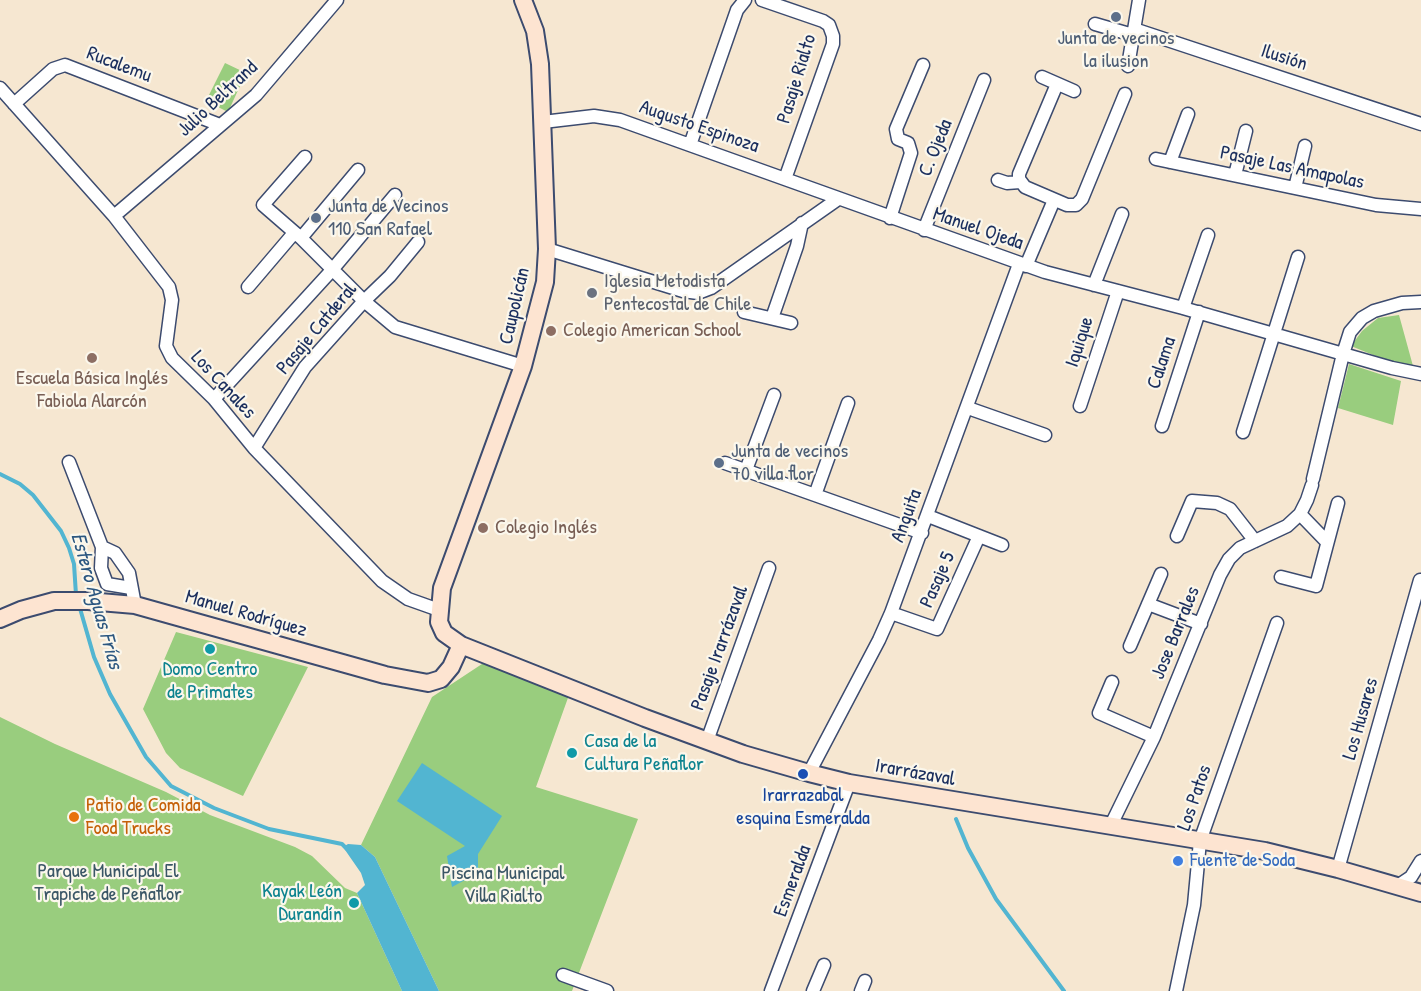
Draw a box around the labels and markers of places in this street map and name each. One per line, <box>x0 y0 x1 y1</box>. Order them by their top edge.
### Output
marker: Junta de vecinos la ilusion <box>1109 10 1123 24</box>
place label: Junta de vecinos la ilusion <box>1057 27 1175 74</box>
place label: Junta de Vecinos 110 San Rafael <box>328 195 448 242</box>
marker: Junta de Vecinos 110 San Rafael <box>309 211 323 225</box>
place label: Iglesia Metodista Pentecostal de Chile <box>604 270 751 317</box>
marker: Iglesia Metodista Pentecostal de Chile <box>585 286 599 300</box>
place label: Colegio American School <box>563 319 741 343</box>
marker: Colegio American School <box>544 324 558 338</box>
marker: Escuela Básica Inglés Fabiola Alarcón <box>85 351 99 365</box>
place label: Escuela Básica Inglés Fabiola Alarcón <box>16 367 168 414</box>
place label: Junta de vecinos 70 villa flor <box>731 440 848 487</box>
marker: Junta de vecinos 70 villa flor <box>712 456 726 470</box>
place label: Colegio Inglés <box>495 516 597 540</box>
marker: Colegio Inglés <box>476 521 490 535</box>
marker: Domo Centro de Primates <box>203 642 217 656</box>
place label: Domo Centro de Primates <box>163 658 257 705</box>
place label: Casa de la Cultura Peñaflor <box>584 730 704 777</box>
marker: Casa de la Cultura Peñaflor <box>565 746 579 760</box>
marker: Irarrazabal esquina Esmeralda <box>796 767 810 781</box>
place label: Irarrazabal esquina Esmeralda <box>736 784 870 831</box>
place label: Patio de Comida Food Trucks <box>86 794 201 841</box>
marker: Patio de Comida Food Trucks <box>67 810 81 824</box>
place label: Fuente de Soda <box>1190 849 1295 873</box>
marker: Fuente de Soda <box>1171 854 1185 868</box>
place label: Kayak León Durandín <box>262 880 342 927</box>
marker: Kayak León Durandín <box>347 896 361 910</box>

